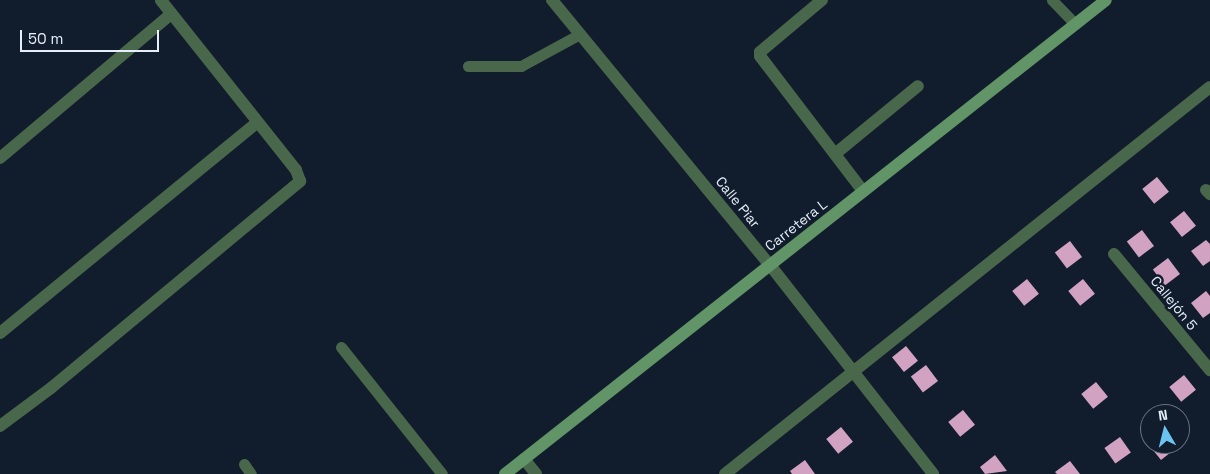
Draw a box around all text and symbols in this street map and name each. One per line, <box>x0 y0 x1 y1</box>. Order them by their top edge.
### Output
scale bar <box>22 20 161 52</box>
text: 50 m <box>28 29 63 48</box>
street label: Calle Piar <box>712 173 764 231</box>
street label: Carretera L <box>762 196 830 254</box>
street label: Callejón 5 <box>1147 273 1201 333</box>
north arrow <box>1140 404 1190 454</box>
text: N <box>1157 406 1169 425</box>

